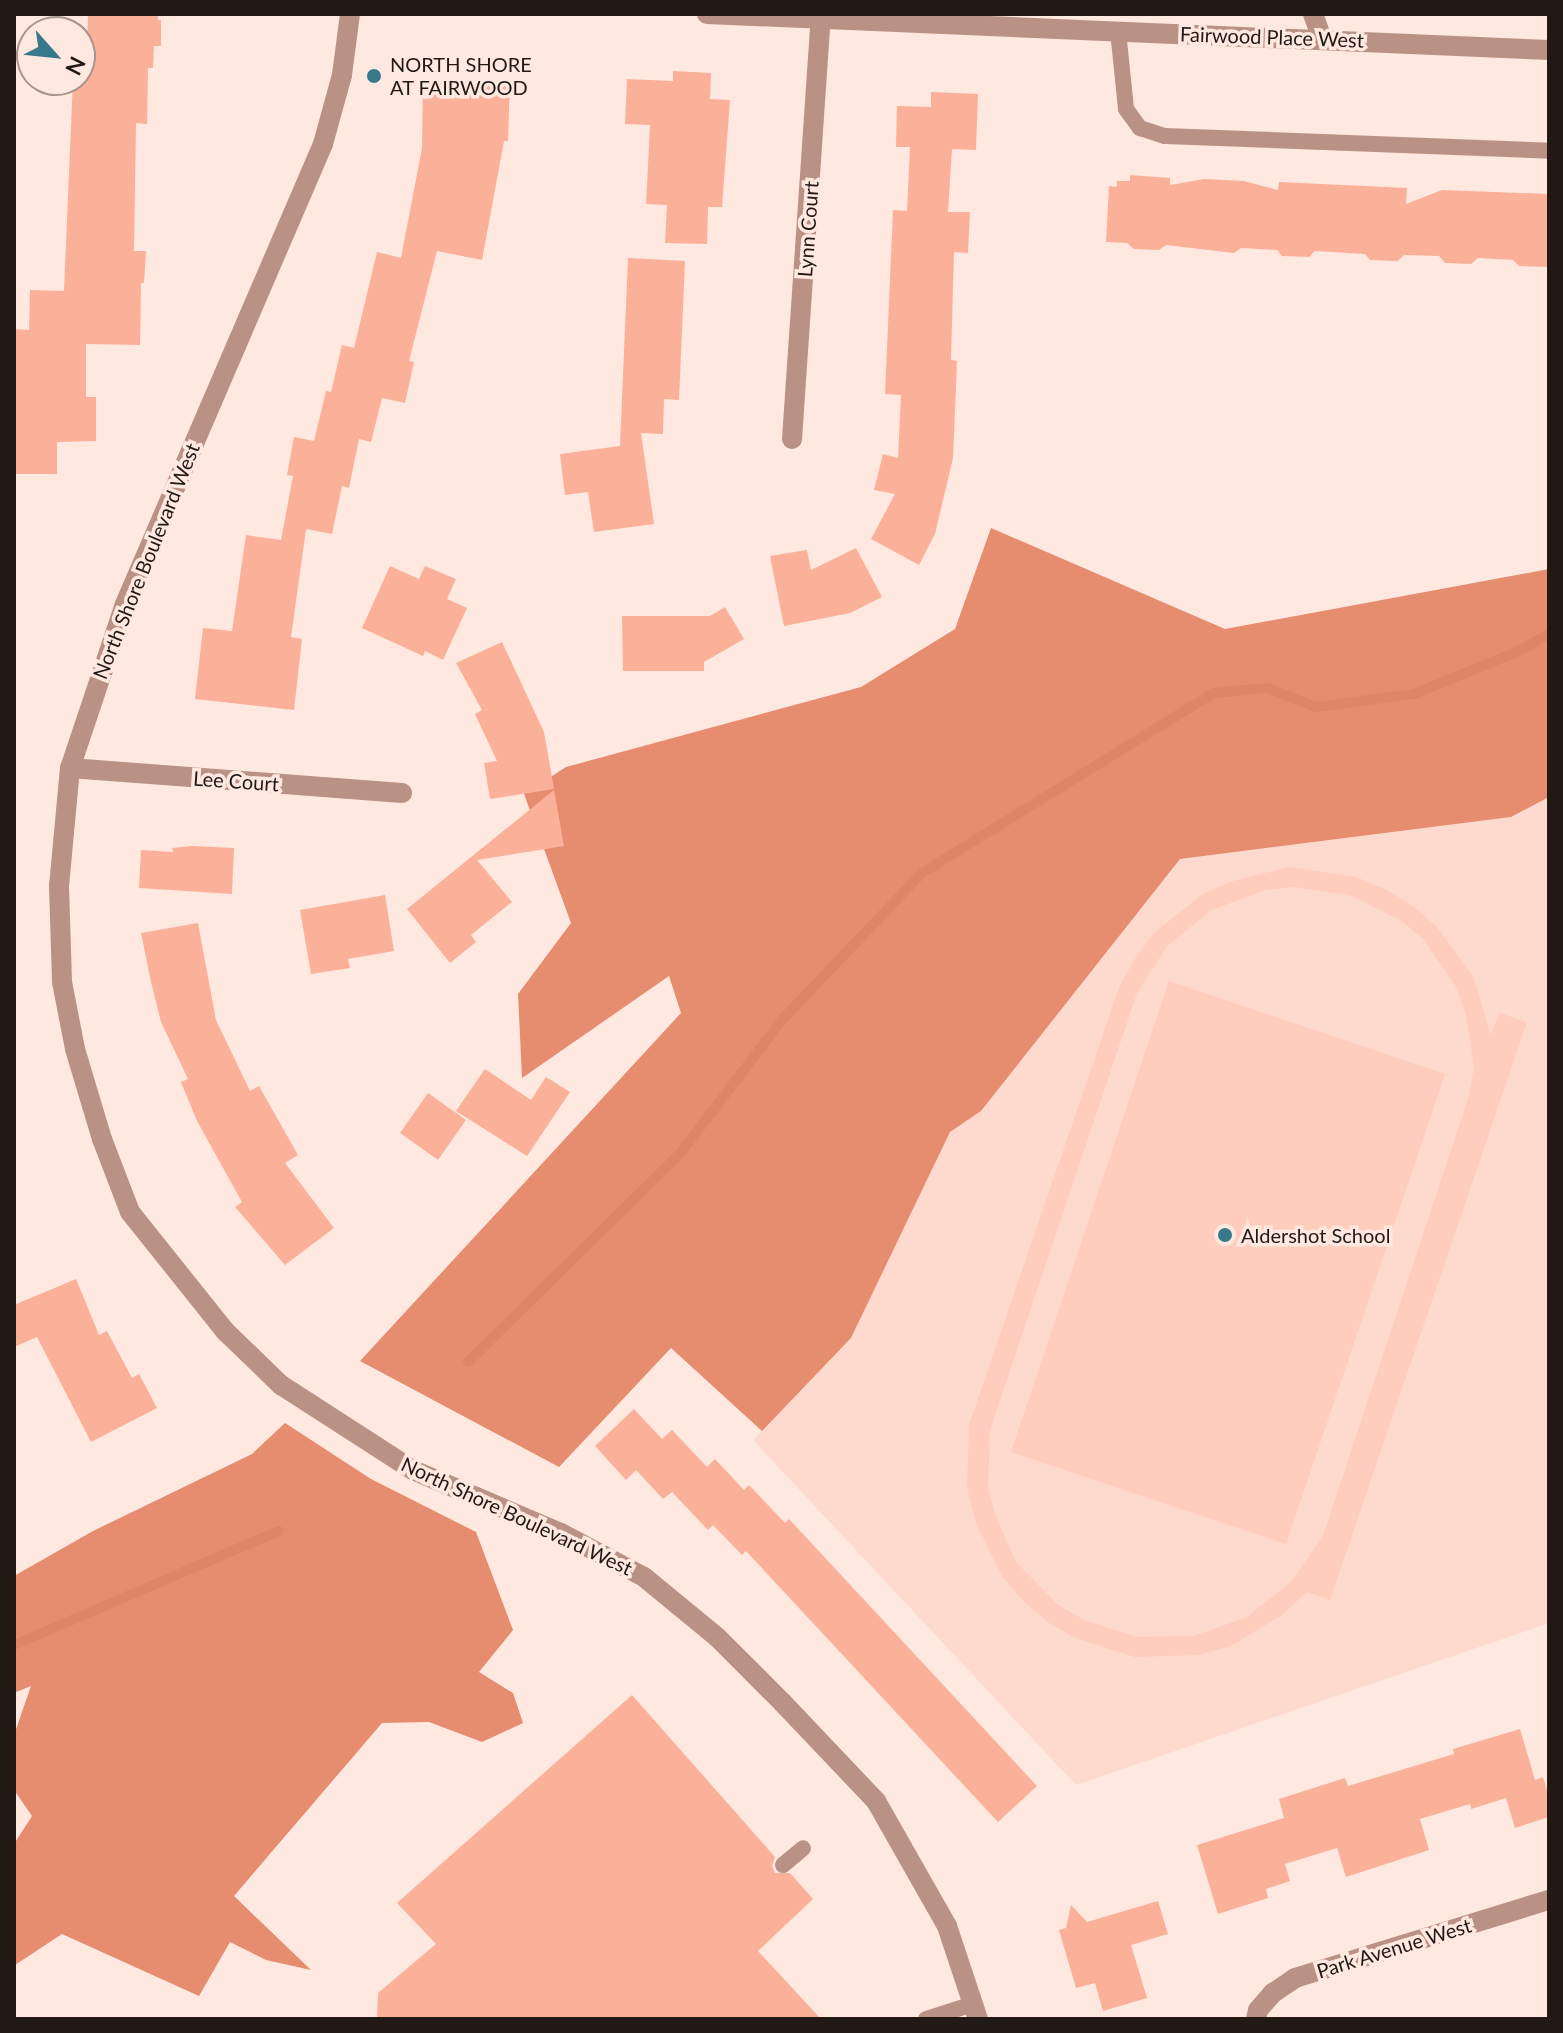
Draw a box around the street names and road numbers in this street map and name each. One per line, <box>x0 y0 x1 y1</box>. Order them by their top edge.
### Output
street label: Fairwood Place West <box>1180 22 1364 52</box>
street label: Lynn Court <box>793 180 823 278</box>
street label: North Shore Boulevard West <box>88 440 204 682</box>
street label: Lee Court <box>192 766 280 796</box>
street label: North Shore Boulevard West <box>398 1452 636 1580</box>
street label: Park Avenue West <box>1313 1913 1475 1983</box>

